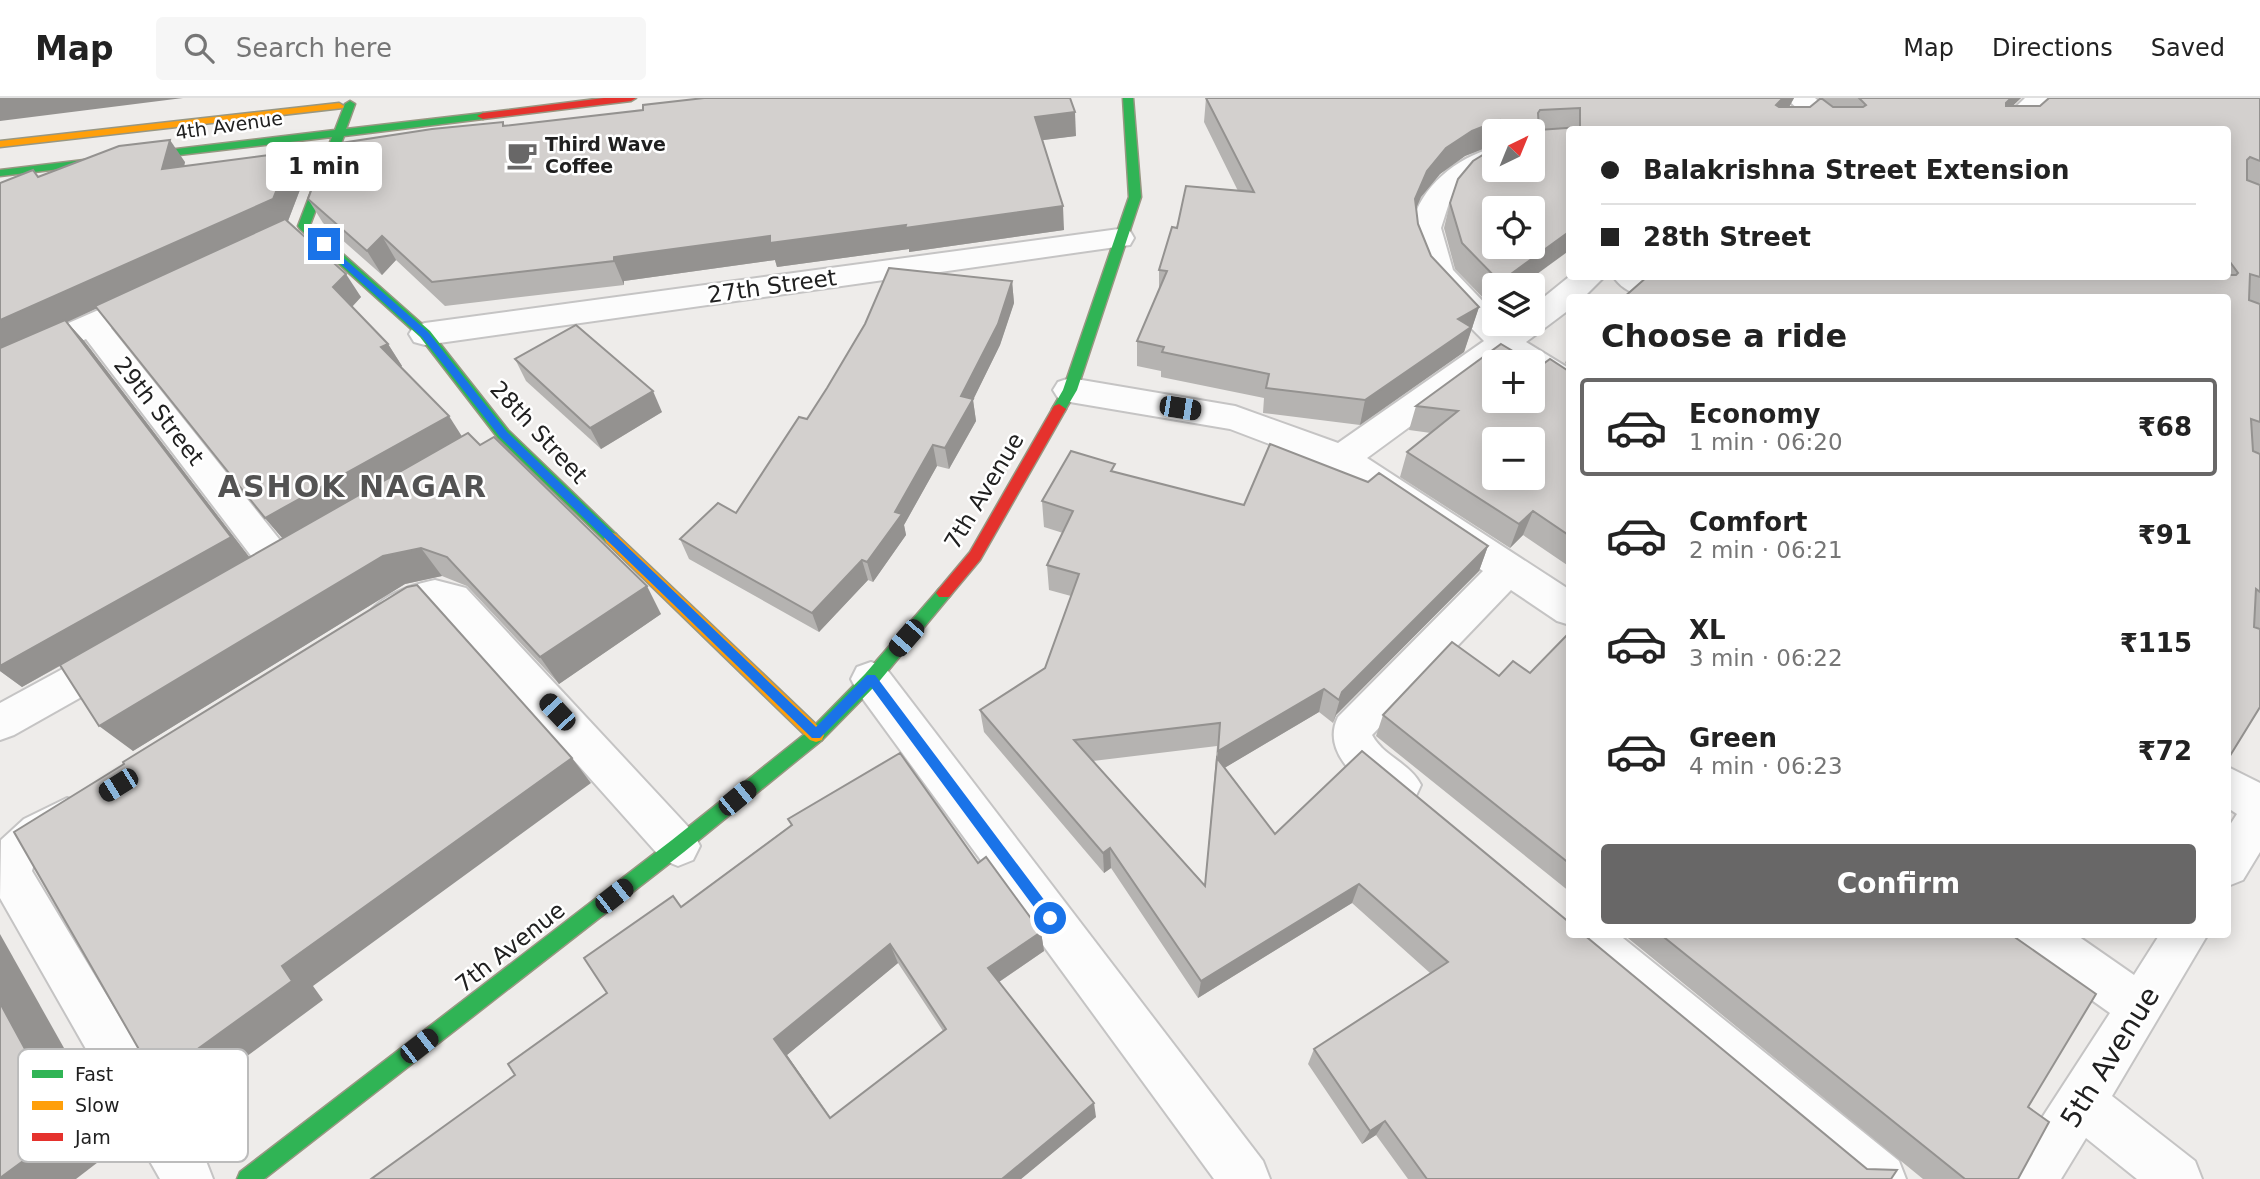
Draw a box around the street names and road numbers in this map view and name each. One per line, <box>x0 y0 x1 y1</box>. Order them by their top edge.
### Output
street label: 4th Avenue <box>174 107 284 143</box>
street label: 27th Street <box>706 264 838 308</box>
street label: 29th Street <box>109 352 209 470</box>
street label: 28th Street <box>485 376 593 488</box>
street label: 7th Avenue <box>939 428 1029 554</box>
street label: 7th Avenue <box>450 896 570 998</box>
street label: 5th Avenue <box>2054 981 2166 1133</box>

